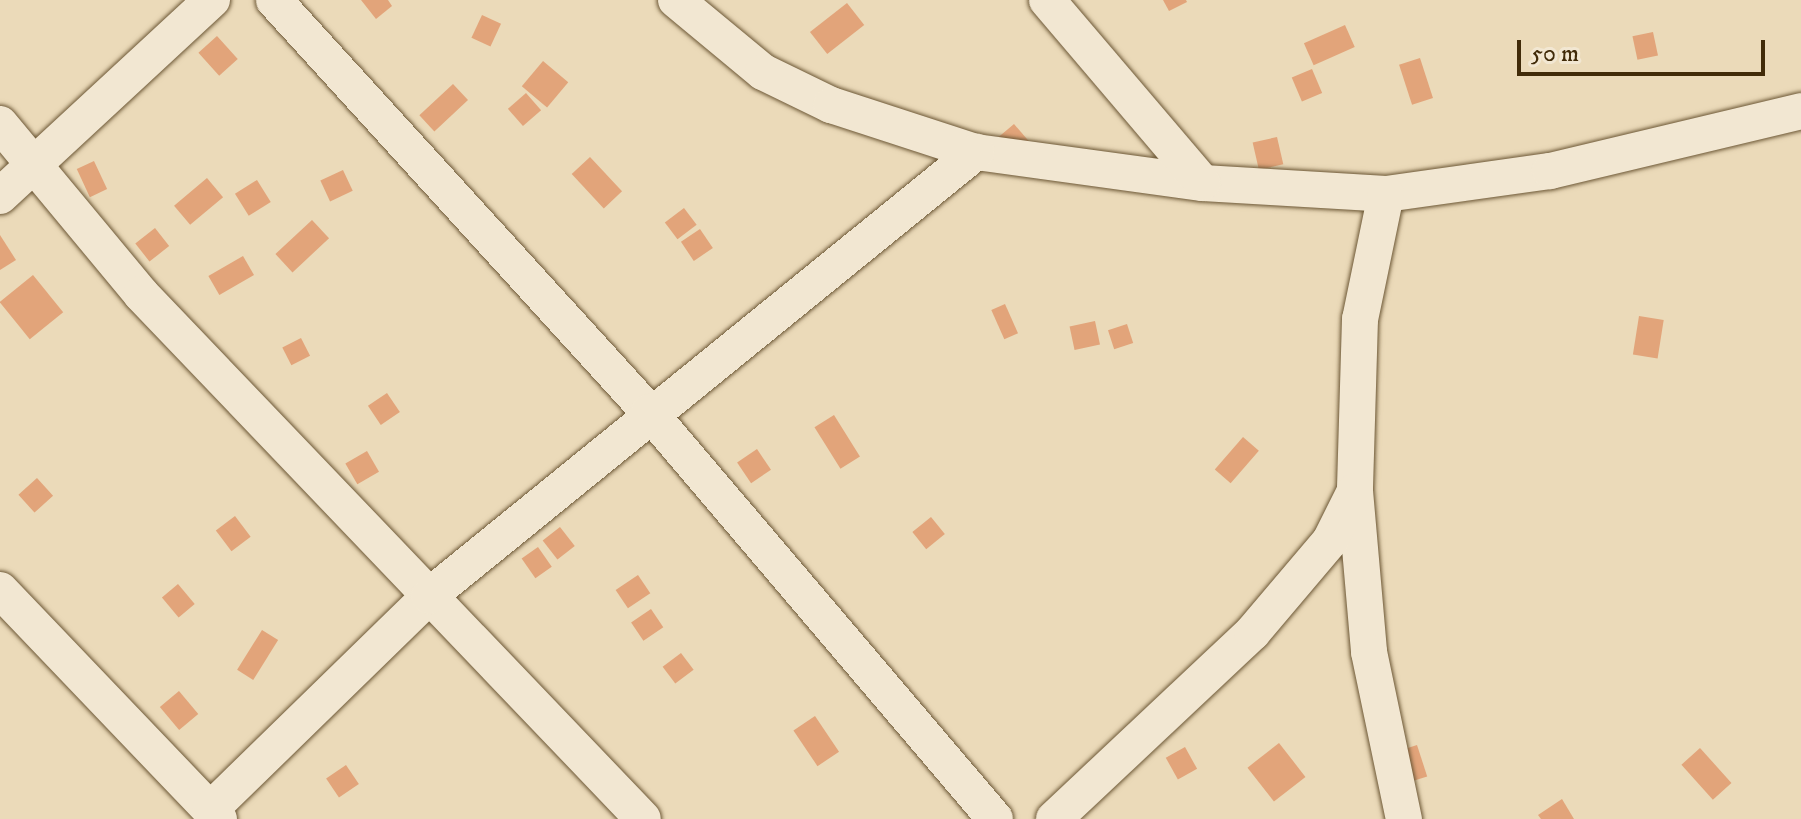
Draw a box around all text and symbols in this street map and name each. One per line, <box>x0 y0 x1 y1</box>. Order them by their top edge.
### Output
scale bar <box>1521 24 1769 74</box>
text: 50 m <box>1531 39 1579 69</box>

